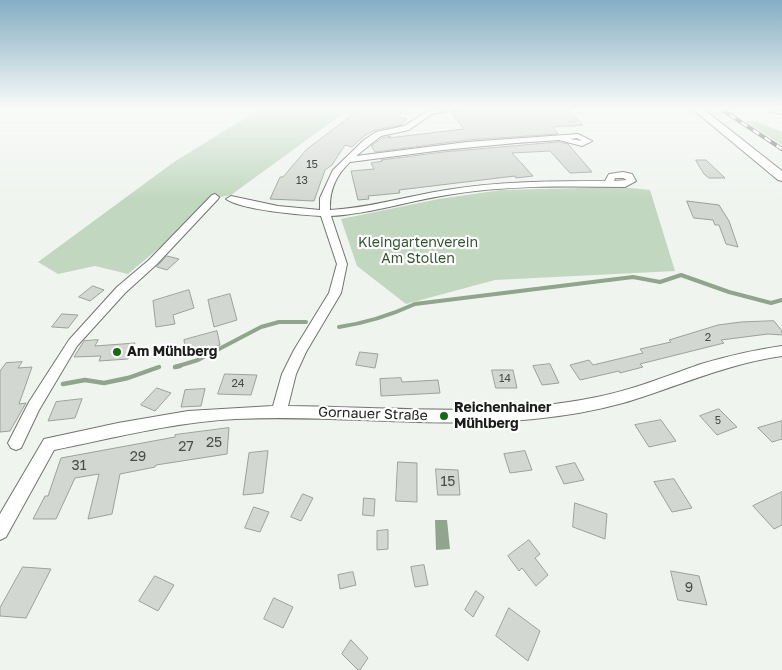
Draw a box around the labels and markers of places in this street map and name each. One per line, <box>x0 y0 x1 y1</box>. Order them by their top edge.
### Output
place label: Am Mühlberg <box>127 344 217 360</box>
marker: Am Mühlberg <box>111 346 123 358</box>
place label: Reichenhainer Mühlberg <box>454 400 551 432</box>
marker: Reichenhainer Mühlberg <box>438 410 450 422</box>

